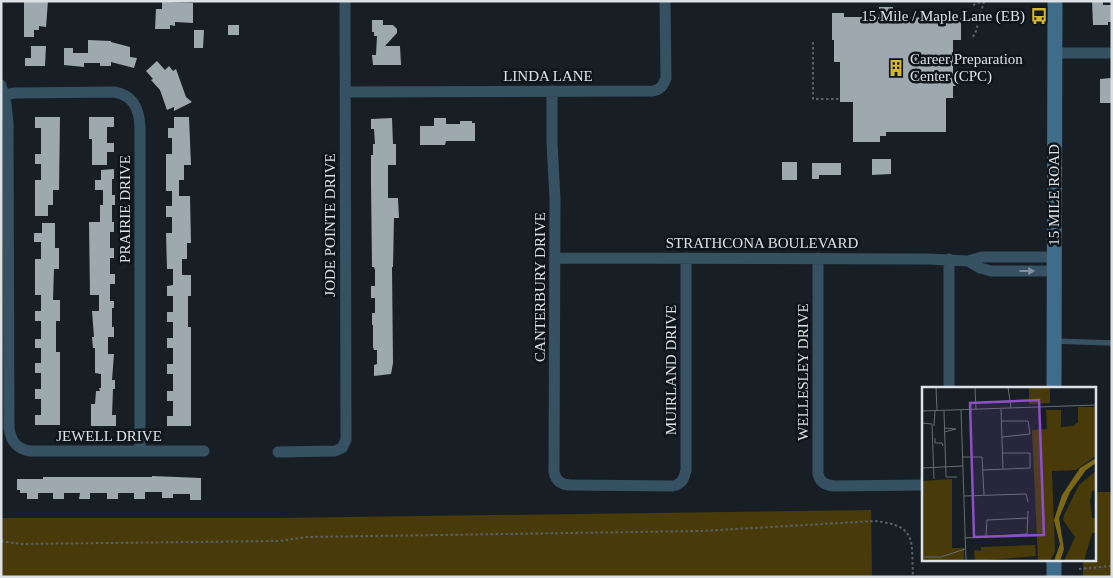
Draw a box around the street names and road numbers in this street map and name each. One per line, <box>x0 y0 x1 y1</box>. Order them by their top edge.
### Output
street label: LINDA LANE <box>503 68 593 84</box>
street label: 15 MILE ROAD <box>1046 144 1062 246</box>
street label: JODE POINTE DRIVE <box>322 153 338 297</box>
street label: PRAIRIE DRIVE <box>117 155 133 263</box>
street label: CANTERBURY DRIVE <box>532 212 548 362</box>
street label: STRATHCONA BOULEVARD <box>666 235 858 251</box>
street label: WELLESLEY DRIVE <box>795 303 811 441</box>
street label: MUIRLAND DRIVE <box>663 305 679 435</box>
street label: JEWELL DRIVE <box>56 428 162 444</box>

